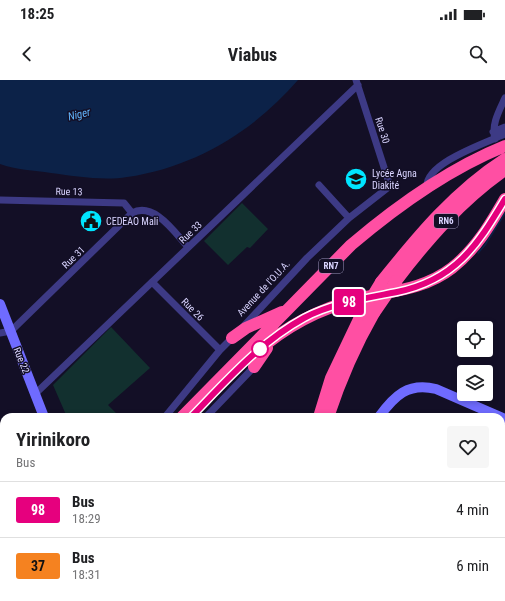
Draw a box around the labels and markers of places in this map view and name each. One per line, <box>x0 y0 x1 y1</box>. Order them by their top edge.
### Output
school or university icon: Lycée Agna Diakité <box>343 166 369 192</box>
place label: Lycée Agna Diakité <box>372 168 417 191</box>
public building icon: CEDEAO Mali <box>78 208 104 234</box>
place label: CEDEAO Mali <box>106 216 158 227</box>
unlabelled marker <box>251 340 269 358</box>

